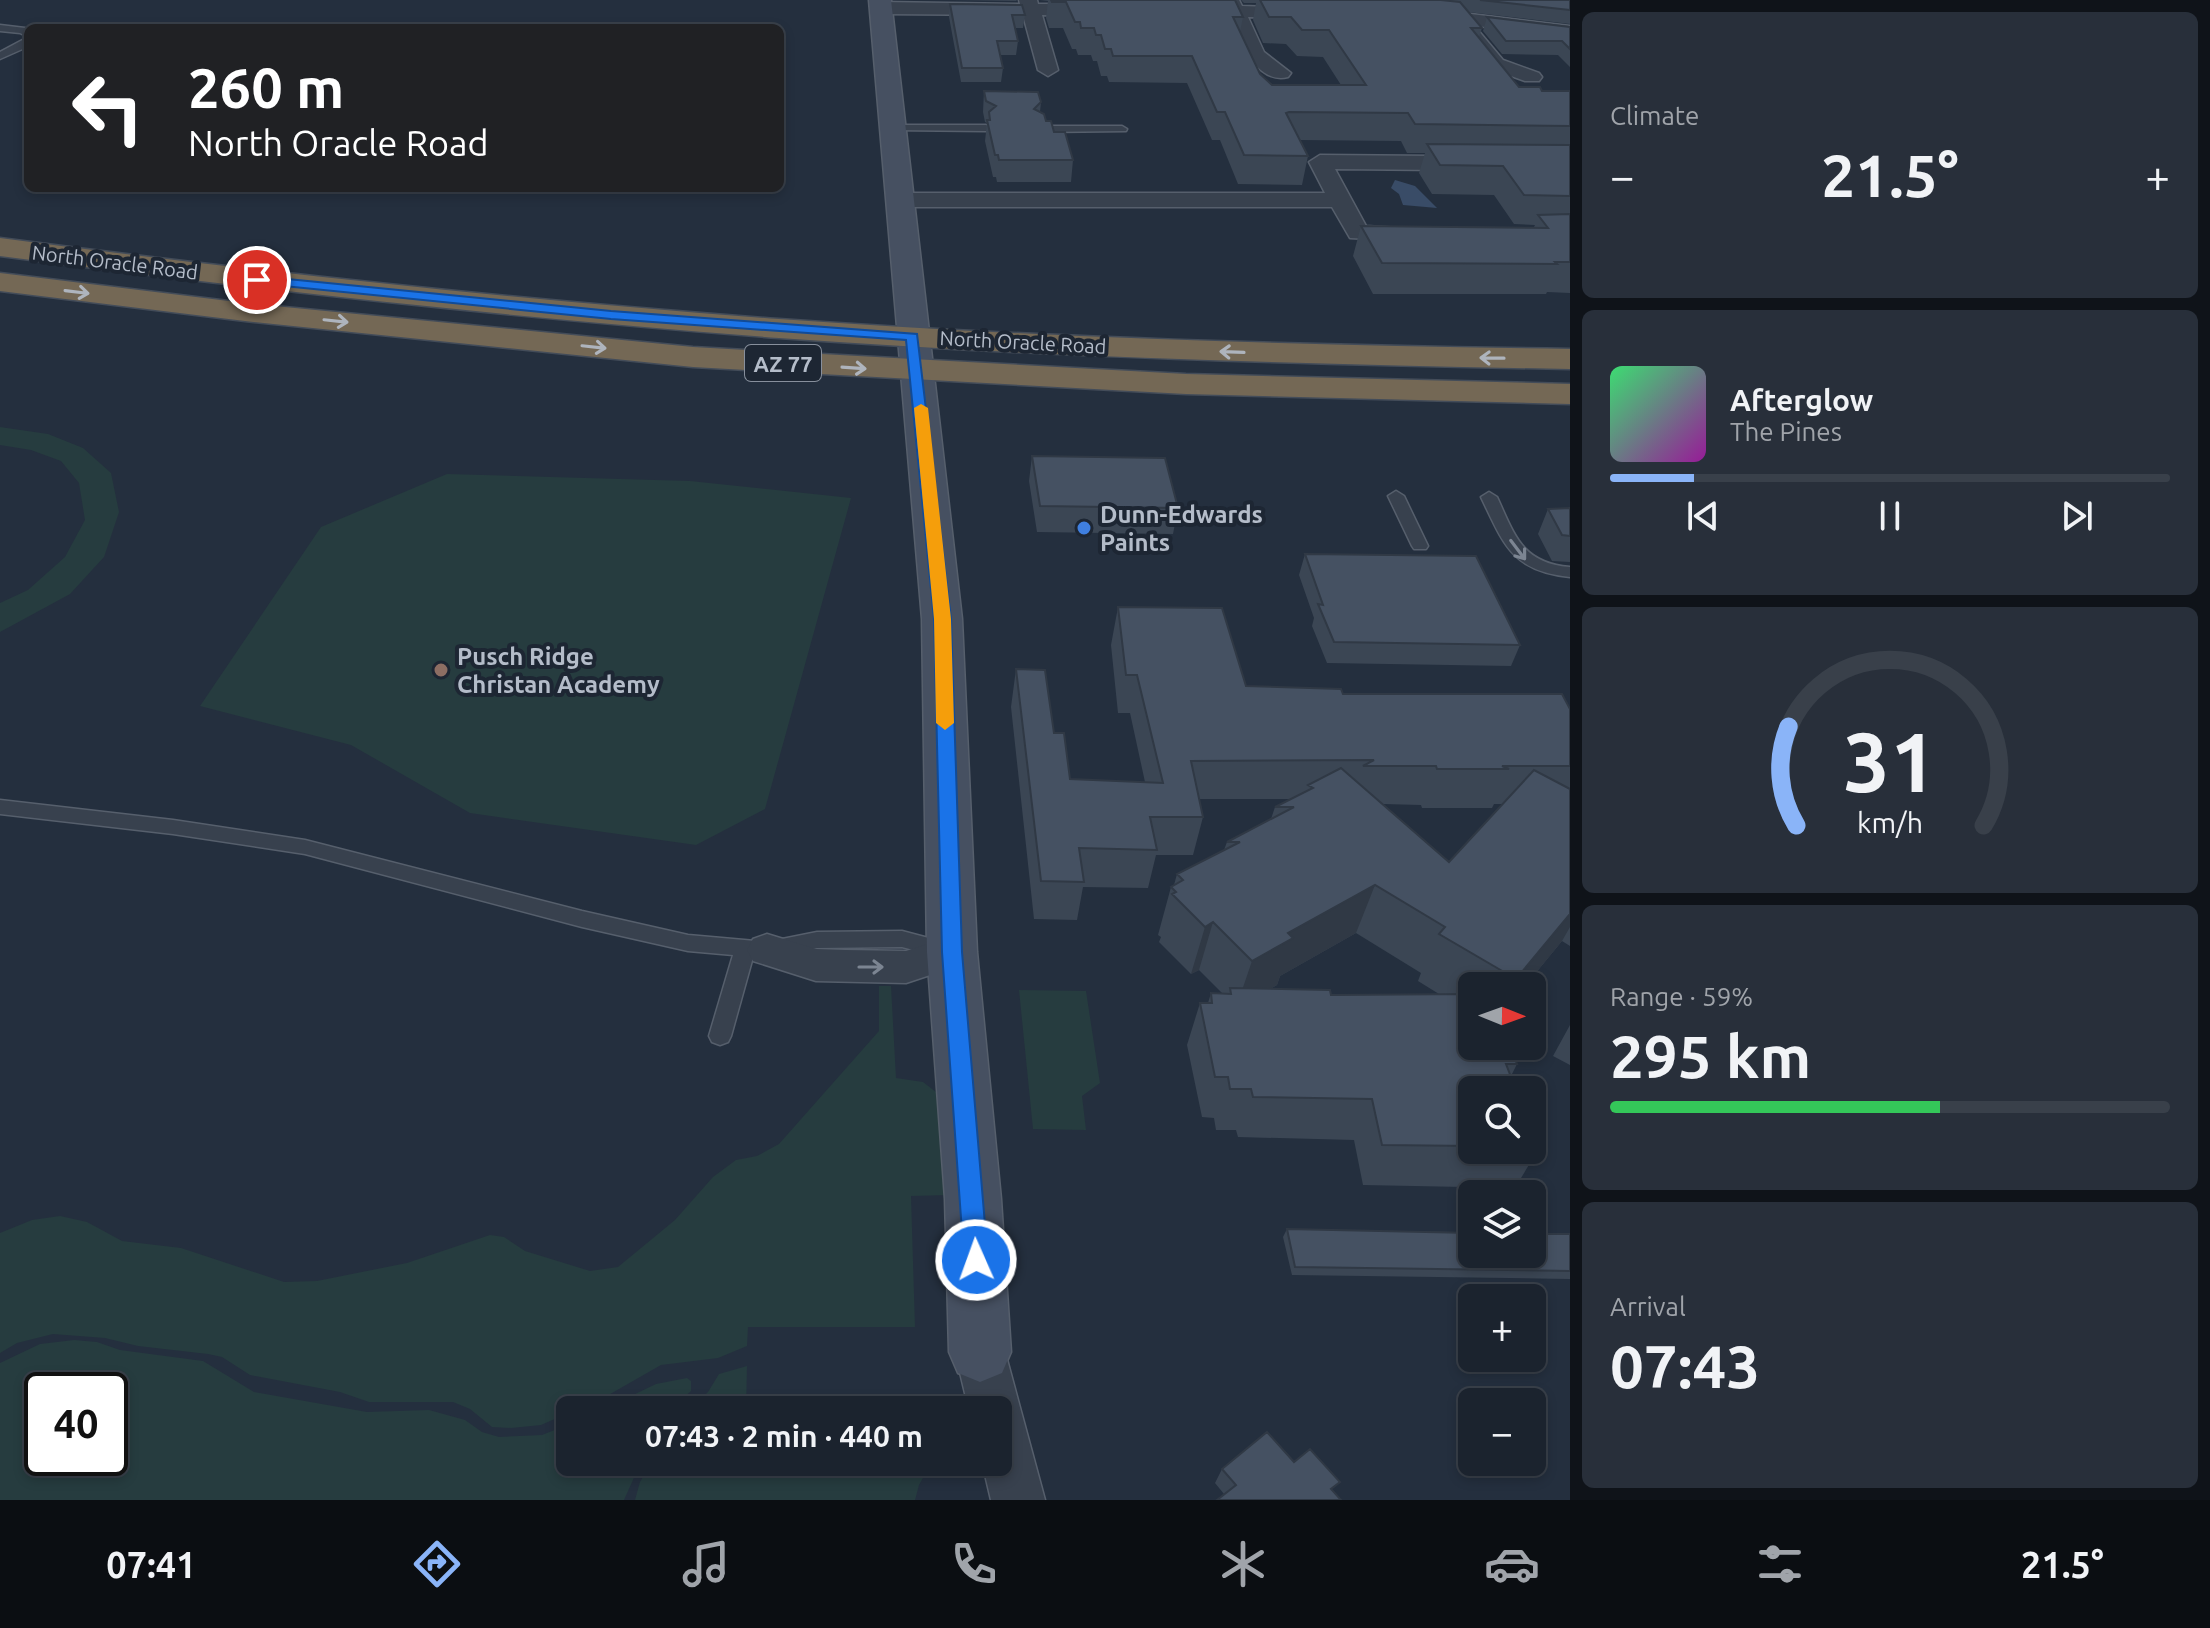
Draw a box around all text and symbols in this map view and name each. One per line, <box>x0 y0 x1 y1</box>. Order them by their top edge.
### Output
icon: left <box>56 56 160 160</box>
text: 260 m <box>188 56 344 119</box>
text: Climate <box>1610 101 1699 130</box>
text: North Oracle Road <box>188 122 489 163</box>
text: 21.5° <box>1821 141 1959 208</box>
text: − <box>1610 151 1635 200</box>
text: + <box>2145 151 2170 200</box>
street label: North Oracle Road <box>31 240 199 284</box>
pin <box>223 246 291 314</box>
icon: arrive <box>235 258 279 302</box>
one-way arrow <box>63 285 90 300</box>
one-way arrow <box>322 314 349 329</box>
street label: North Oracle Road <box>939 326 1107 358</box>
one-way arrow <box>580 340 607 355</box>
one-way arrow <box>1219 344 1246 359</box>
road number: AZ 77 <box>745 345 821 381</box>
one-way arrow <box>1479 350 1506 366</box>
one-way arrow <box>840 361 866 376</box>
text: Afterglow <box>1730 383 1873 417</box>
text: The Pines <box>1730 417 1842 446</box>
icon: previous <box>1681 494 1725 538</box>
icon: pause <box>1868 494 1912 538</box>
icon: next <box>2055 494 2099 538</box>
place label: Dunn-Edwards Paints <box>1100 501 1263 556</box>
marker: Dunn-Edwards Paints <box>1075 519 1093 537</box>
one-way arrow <box>1509 539 1526 560</box>
place label: Pusch Ridge Christan Academy <box>457 643 660 698</box>
marker: Pusch Ridge Christan Academy <box>432 661 450 679</box>
text: 31 <box>1843 714 1937 808</box>
text: km/h <box>1857 806 1923 838</box>
one-way arrow <box>857 959 884 974</box>
north arrow <box>1458 972 1546 1060</box>
map controls <box>1458 972 1546 1476</box>
text: Range · 59% <box>1610 982 1753 1011</box>
text: 295 km <box>1610 1022 1811 1089</box>
button: search <box>1458 1076 1546 1164</box>
button: layers <box>1458 1180 1546 1268</box>
position arrow <box>934 1218 1018 1302</box>
button: + <box>1458 1284 1546 1372</box>
text: Arrival <box>1610 1292 1686 1321</box>
text: 07:43 <box>1610 1332 1760 1399</box>
speed limit sign: 40 <box>24 1372 128 1476</box>
button: − <box>1458 1388 1546 1476</box>
text: 07:43 · 2 min · 440 m <box>645 1419 923 1453</box>
icon: directions <box>409 1536 465 1592</box>
icon: music <box>678 1536 734 1592</box>
icon: phone <box>946 1536 1002 1592</box>
icon: climate <box>1215 1536 1271 1592</box>
icon: car <box>1484 1536 1540 1592</box>
icon: filters <box>1752 1536 1808 1592</box>
text: 07:41 <box>106 1544 196 1585</box>
text: 21.5° <box>2021 1544 2104 1585</box>

